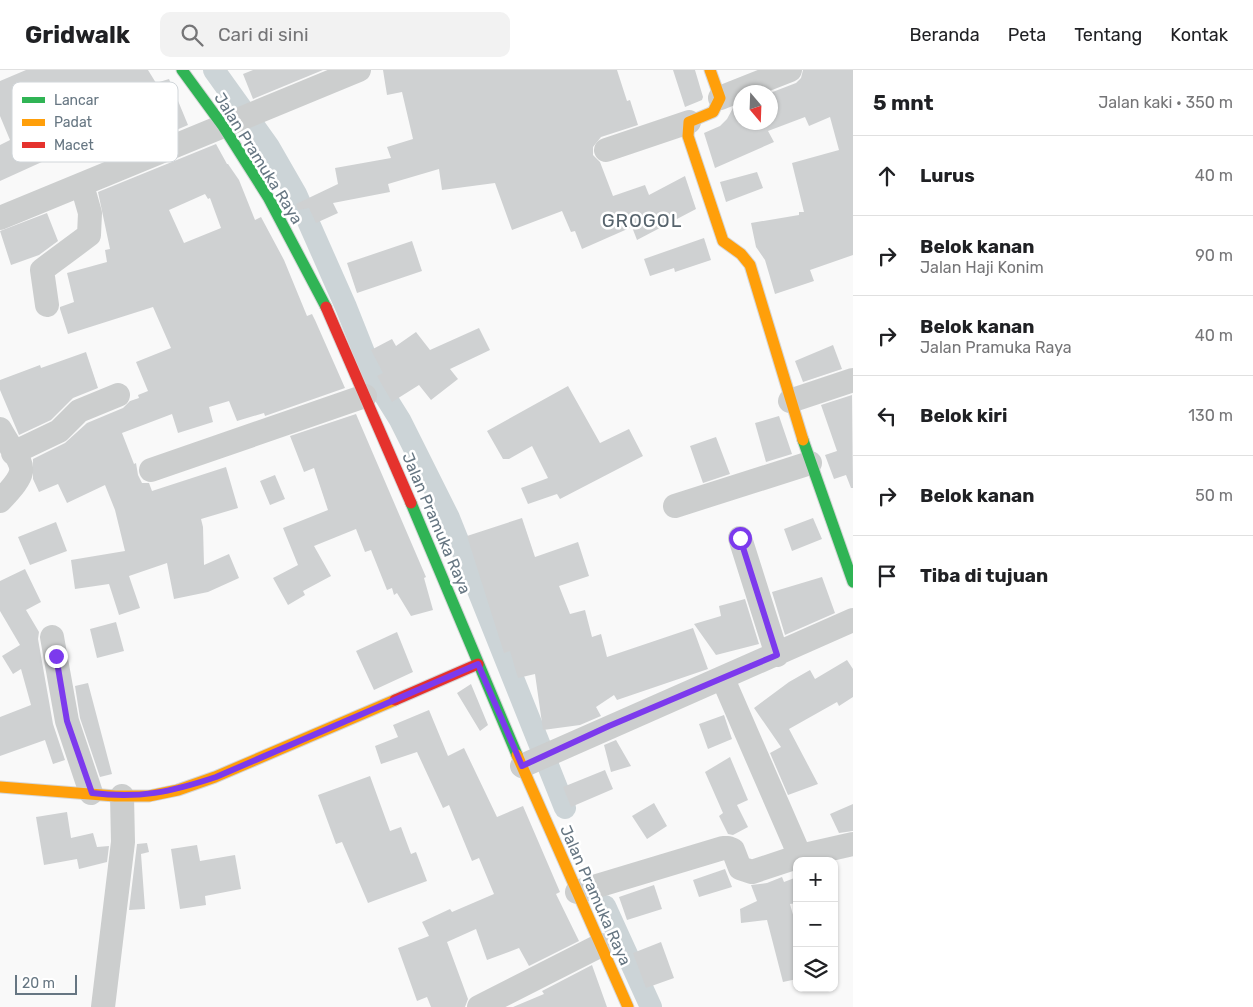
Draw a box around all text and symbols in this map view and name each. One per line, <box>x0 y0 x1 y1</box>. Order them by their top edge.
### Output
search box <box>160 12 510 57</box>
text: Gridwalk <box>25 21 130 49</box>
icon: search <box>178 21 206 49</box>
text: Cari di sini <box>218 23 309 46</box>
text: Beranda <box>909 24 980 46</box>
text: Peta <box>1008 24 1046 46</box>
text: Tentang <box>1074 24 1142 46</box>
text: Kontak <box>1170 24 1228 46</box>
legend <box>12 82 178 162</box>
north arrow <box>733 85 778 130</box>
street label: Jalan Pramuka Raya <box>210 89 307 228</box>
text: 5 mnt <box>873 90 933 115</box>
text: Lancar <box>54 92 100 109</box>
text: Jalan kaki · 350 m <box>1098 93 1233 112</box>
text: Padat <box>54 114 93 131</box>
text: Macet <box>54 137 94 154</box>
icon: ahead <box>873 162 901 190</box>
text: Lurus <box>920 164 975 187</box>
text: 40 m <box>1195 166 1233 185</box>
district label: GROGOL <box>602 209 682 232</box>
text: Belok kanan <box>920 235 1035 258</box>
icon: right <box>873 242 901 270</box>
text: 90 m <box>1195 246 1233 265</box>
text: Jalan Haji Konim <box>920 258 1044 277</box>
text: Belok kanan <box>920 315 1035 338</box>
icon: right <box>873 322 901 350</box>
text: 40 m <box>1195 326 1233 345</box>
text: Jalan Pramuka Raya <box>920 338 1072 357</box>
icon: left <box>873 402 901 430</box>
text: Belok kiri <box>920 404 1007 427</box>
text: 130 m <box>1188 406 1233 425</box>
street label: Jalan Pramuka Raya <box>398 450 475 597</box>
icon: right <box>873 482 901 510</box>
text: Belok kanan <box>920 484 1035 507</box>
text: 50 m <box>1195 486 1233 505</box>
route start <box>729 527 752 550</box>
icon: arrive <box>873 562 901 590</box>
text: Tiba di tujuan <box>920 564 1048 587</box>
route end <box>45 645 68 668</box>
street label: Jalan Pramuka Raya <box>556 822 635 968</box>
map controls <box>793 857 838 992</box>
button: + <box>793 857 838 902</box>
button: − <box>793 902 838 947</box>
button: layers <box>793 947 838 992</box>
scale bar <box>15 972 78 995</box>
text: 20 m <box>22 975 55 992</box>

